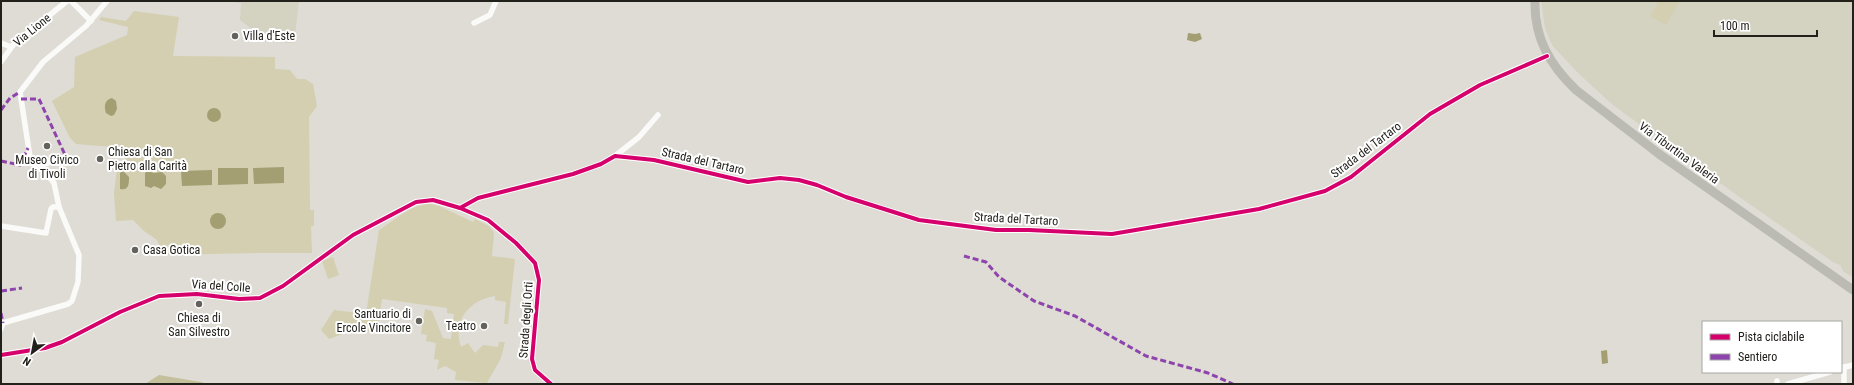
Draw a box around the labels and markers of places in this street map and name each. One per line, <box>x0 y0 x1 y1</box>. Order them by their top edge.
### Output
place label: Villa d'Este <box>243 29 296 43</box>
marker: Villa d'Este <box>230 31 240 41</box>
marker: Museo Civico di Tivoli <box>42 141 52 151</box>
place label: Chiesa di San Pietro alla Carità <box>108 145 187 173</box>
place label: Museo Civico di Tivoli <box>15 153 79 181</box>
marker: Chiesa di San Pietro alla Carità <box>95 154 105 164</box>
place label: Casa Gotica <box>143 243 200 257</box>
marker: Casa Gotica <box>130 245 140 255</box>
marker: Chiesa di San Silvestro <box>194 299 204 309</box>
place label: Santuario di Ercole Vincitore <box>337 307 411 335</box>
place label: Chiesa di San Silvestro <box>168 311 230 339</box>
marker: Santuario di Ercole Vincitore <box>414 316 424 326</box>
place label: Teatro <box>446 319 476 333</box>
marker: Teatro <box>479 321 489 331</box>

